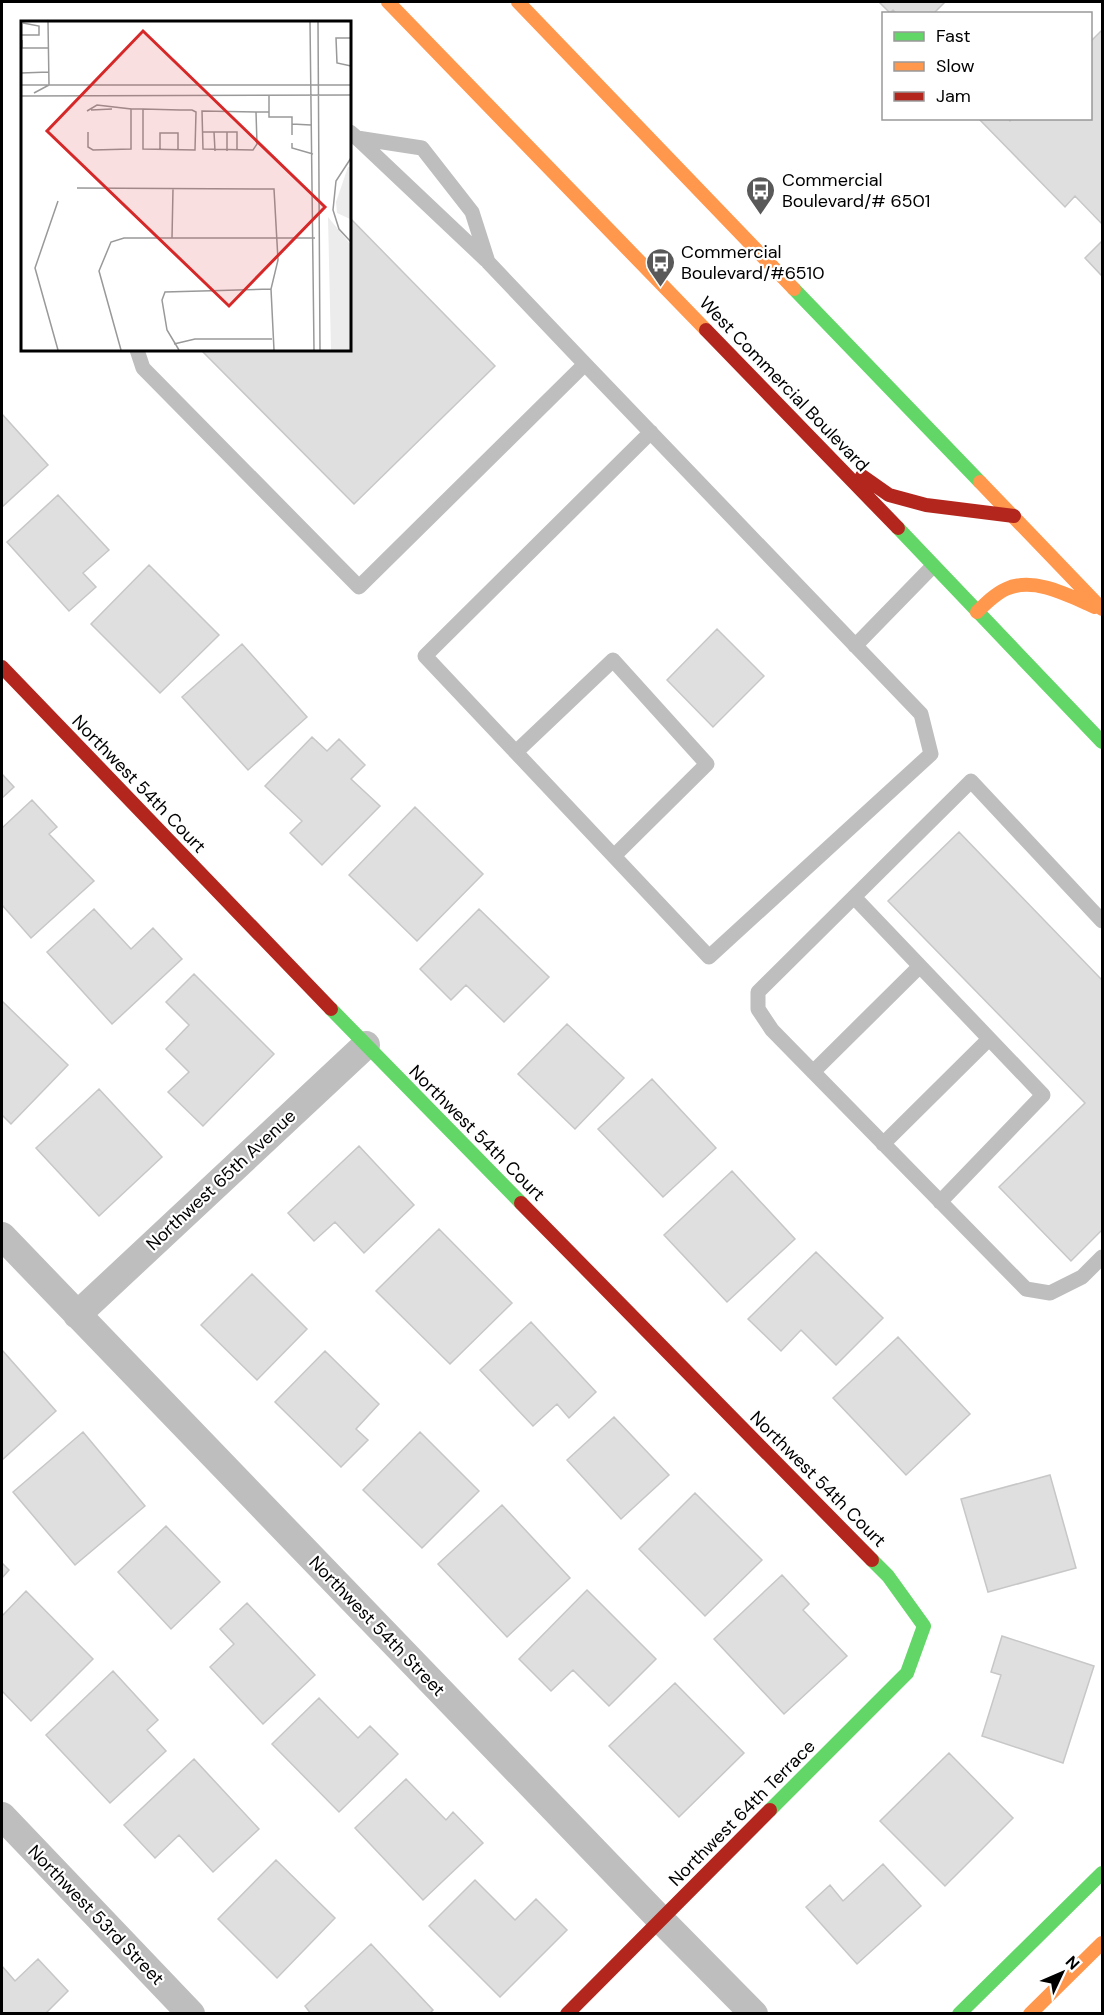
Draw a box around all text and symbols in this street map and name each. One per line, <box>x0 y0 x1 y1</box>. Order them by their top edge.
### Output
legend <box>882 12 1092 120</box>
inset map <box>21 21 351 351</box>
text: Fast <box>936 24 971 48</box>
text: Slow <box>936 54 975 78</box>
text: Jam <box>936 84 971 108</box>
place label: Commercial Boulevard/# 6501 <box>782 168 930 213</box>
bus stop icon: Commercial Boulevard/# 6501 <box>745 174 777 216</box>
place label: Commercial Boulevard/#6510 <box>681 240 825 285</box>
bus stop icon: Commercial Boulevard/#6510 <box>644 246 676 288</box>
street label: West Commercial Boulevard <box>694 291 874 477</box>
street label: Northwest 54th Court <box>67 710 211 858</box>
street label: Northwest 54th Court <box>404 1060 550 1206</box>
street label: Northwest 65th Avenue <box>141 1104 301 1256</box>
street label: Northwest 54th Court <box>745 1406 891 1552</box>
street label: Northwest 54th Street <box>304 1551 450 1701</box>
street label: Northwest 64th Terrace <box>663 1734 821 1892</box>
street label: Northwest 53rd Street <box>23 1840 169 1990</box>
north arrow <box>1032 1943 1092 2003</box>
text: N <box>1061 1951 1084 1974</box>

